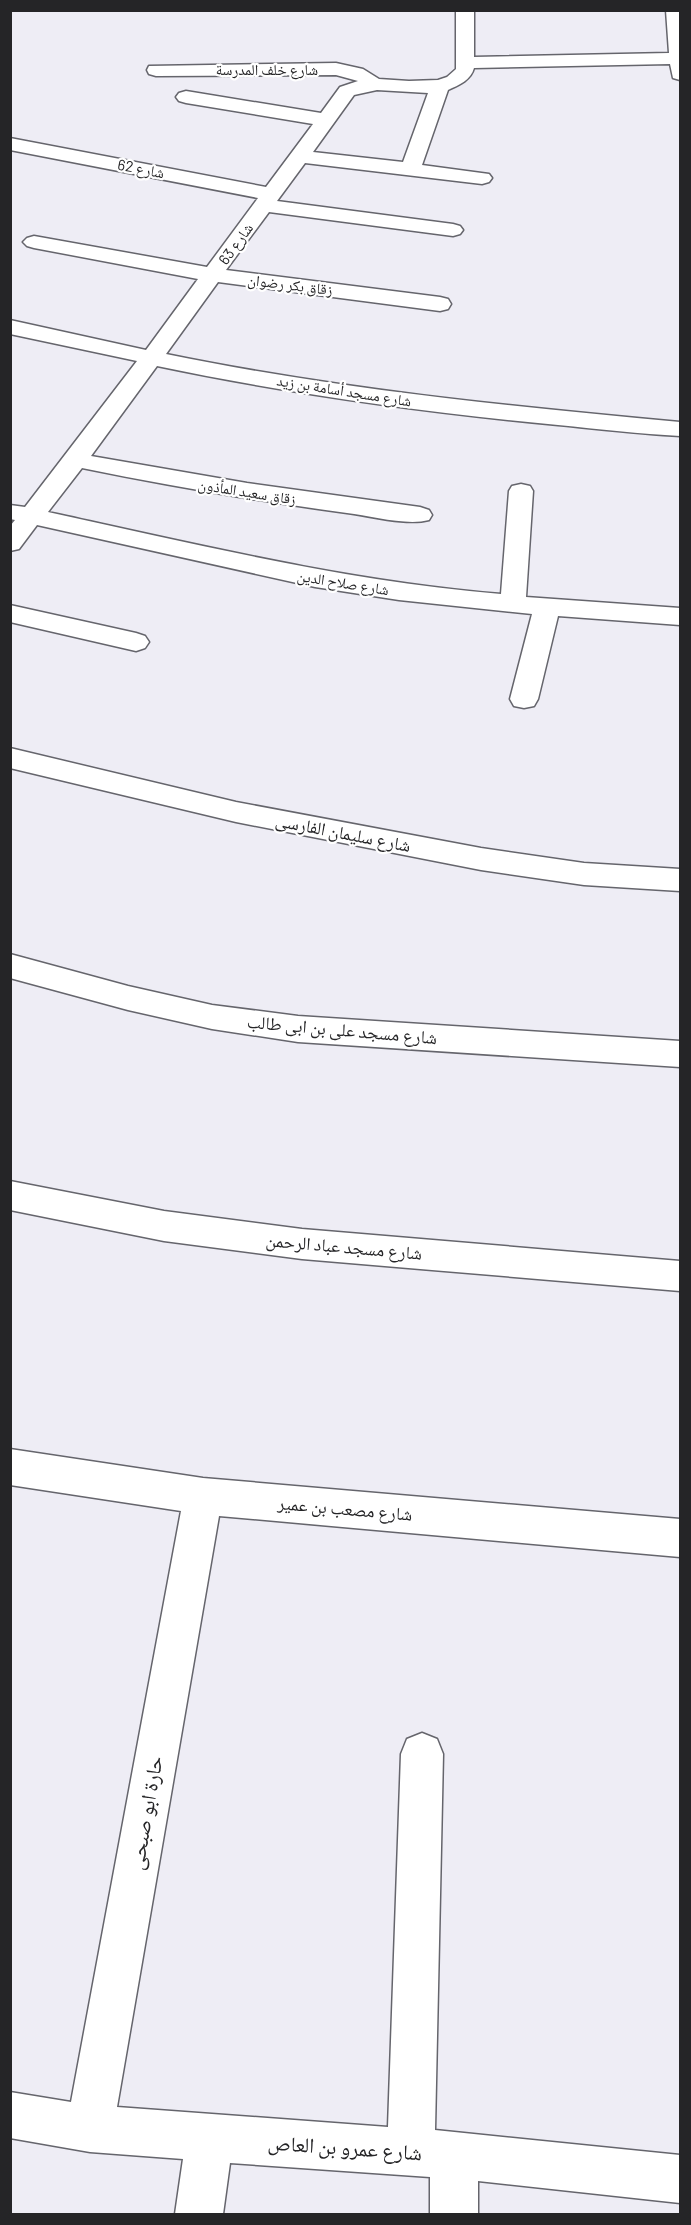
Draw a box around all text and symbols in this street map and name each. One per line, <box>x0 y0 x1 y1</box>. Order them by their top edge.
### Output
street label: شارع خلف المدرسة <box>216 60 318 80</box>
street label: شارع 62 <box>116 155 166 183</box>
street label: شارع 63 <box>214 219 258 269</box>
street label: زقاق بكر رضوان <box>246 270 334 300</box>
street label: شارع مسجد أسامة بن زيد <box>275 370 413 412</box>
street label: زقاق سعيد المأذون <box>197 474 298 510</box>
street label: شارع صلاح الدين <box>296 566 391 600</box>
street label: شارع سليمان الفارسى <box>273 808 413 857</box>
street label: شارع مسجد على بن ابى طالب <box>246 1010 438 1049</box>
street label: شارع مسجد عباد الرحمن <box>265 1228 423 1265</box>
street label: شارع مصعب بن عمير <box>276 1491 413 1526</box>
street label: حارة ابو صبحى <box>122 1754 169 1872</box>
street label: شارع عمرو بن العاص <box>267 2129 423 2166</box>

